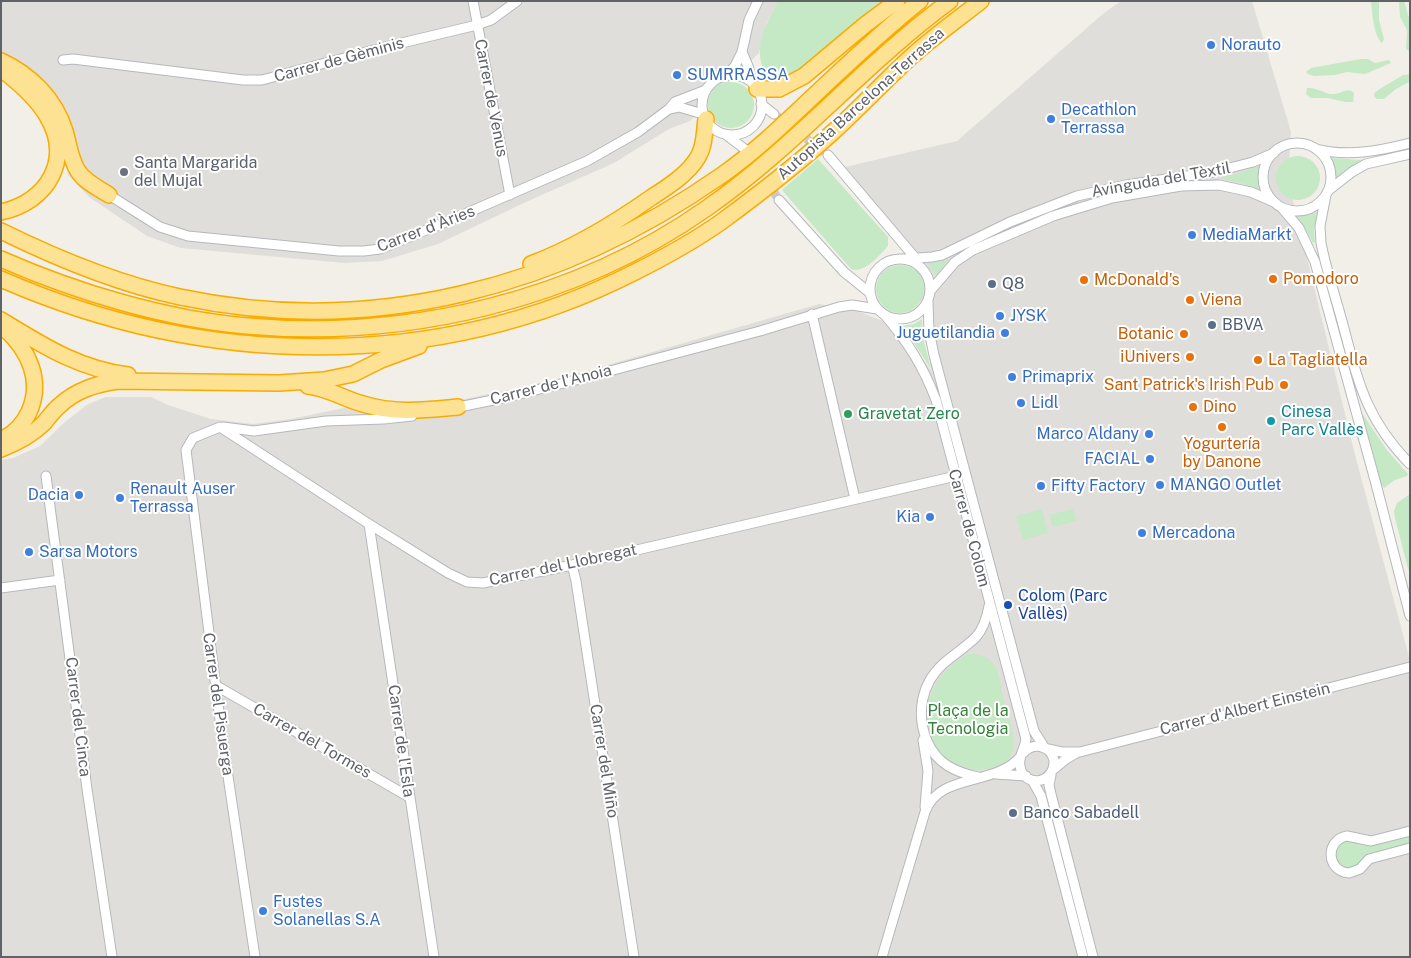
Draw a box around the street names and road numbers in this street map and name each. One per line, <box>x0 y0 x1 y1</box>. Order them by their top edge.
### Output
street label: Autopista Barcelona-Terrassa <box>773 24 949 184</box>
street label: Carrer de Gèminis <box>272 33 406 87</box>
street label: Carrer de Venus <box>470 37 512 159</box>
street label: Avinguda del Tèxtil <box>1090 158 1232 202</box>
street label: Carrer d'Àries <box>374 202 478 256</box>
street label: Carrer de l'Anoia <box>488 361 614 409</box>
street label: Carrer de Colom <box>944 467 994 589</box>
street label: Carrer del Llobregat <box>487 540 639 590</box>
street label: Carrer del Pisuerga <box>198 631 238 777</box>
street label: Carrer del Cinca <box>61 656 95 778</box>
street label: Carrer d'Albert Einstein <box>1158 679 1332 739</box>
street label: Carrer de l'Esla <box>384 684 418 798</box>
street label: Carrer del Tormes <box>249 699 375 783</box>
street label: Carrer del Miño <box>586 703 622 819</box>

